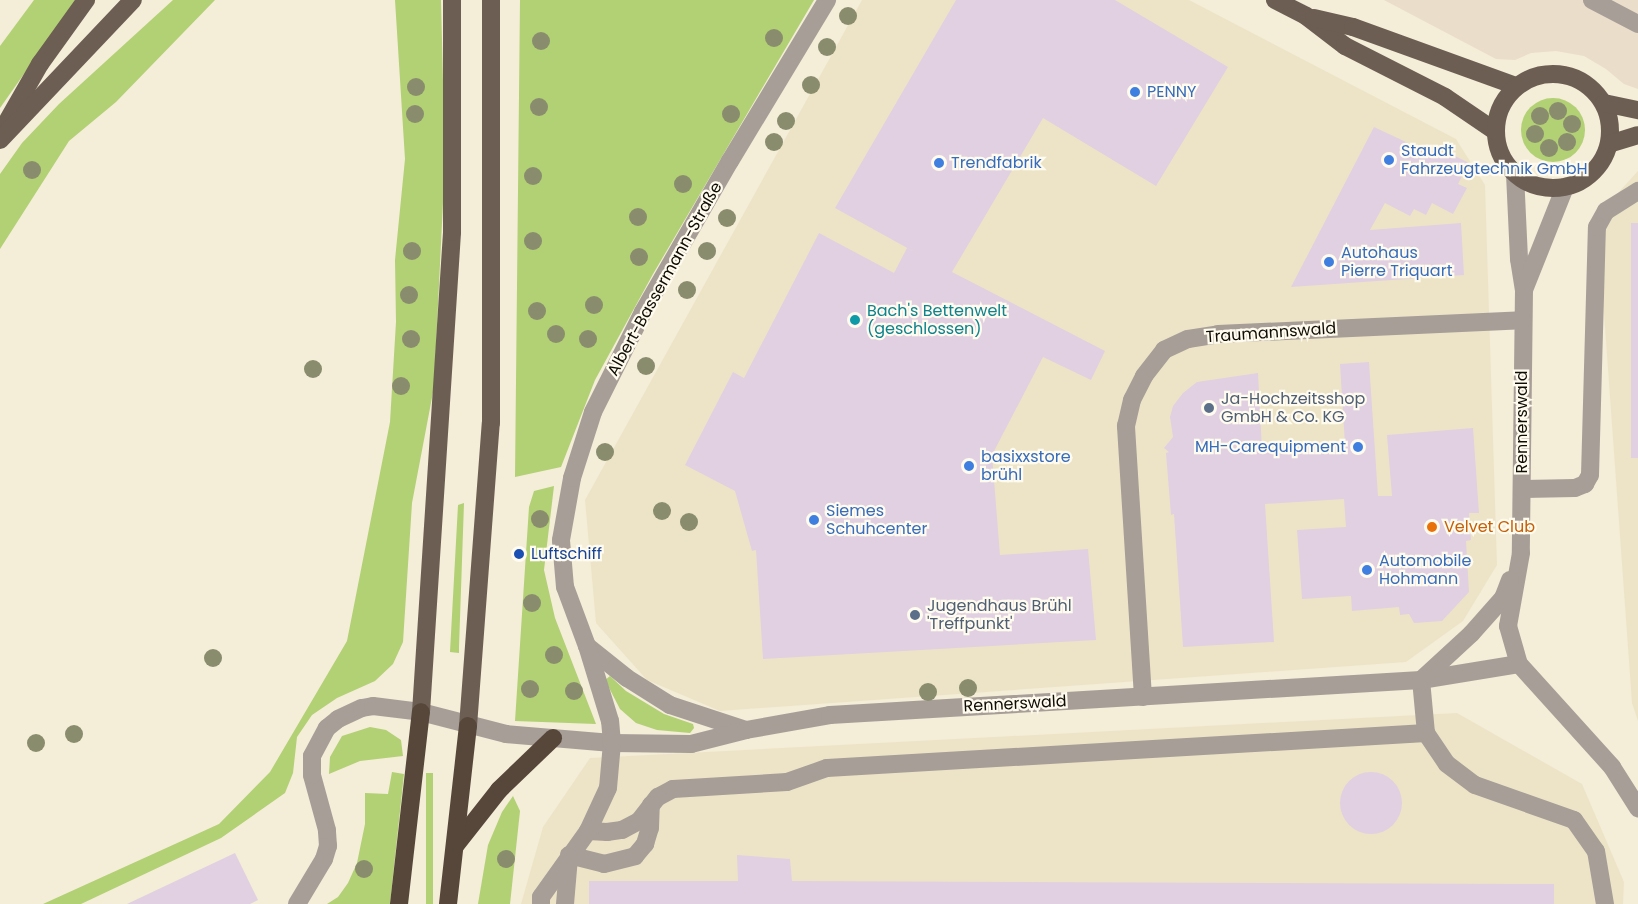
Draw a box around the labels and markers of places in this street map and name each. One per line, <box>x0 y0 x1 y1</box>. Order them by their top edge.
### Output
place label: PENNY <box>1147 82 1196 102</box>
marker: PENNY <box>1128 85 1142 99</box>
place label: Staudt Fahrzeugtechnik GmbH <box>1401 141 1588 179</box>
place label: Trendfabrik <box>951 153 1042 173</box>
marker: Staudt Fahrzeugtechnik GmbH <box>1382 153 1396 167</box>
marker: Trendfabrik <box>932 156 946 170</box>
place label: Autohaus Pierre Triquart <box>1341 243 1452 281</box>
marker: Autohaus Pierre Triquart <box>1322 255 1336 269</box>
place label: Bach's Bettenwelt (geschlossen) <box>867 301 1007 339</box>
marker: Bach's Bettenwelt (geschlossen) <box>848 313 862 327</box>
place label: Ja-Hochzeitsshop GmbH & Co. KG <box>1221 389 1365 427</box>
marker: Ja-Hochzeitsshop GmbH & Co. KG <box>1202 401 1216 415</box>
place label: MH-Carequipment <box>1195 437 1346 457</box>
marker: MH-Carequipment <box>1351 440 1365 454</box>
place label: basixxstore brühl <box>981 447 1071 485</box>
marker: basixxstore brühl <box>962 459 976 473</box>
place label: Siemes Schuhcenter <box>826 501 927 539</box>
marker: Siemes Schuhcenter <box>807 513 821 527</box>
place label: Velvet Club <box>1444 517 1535 537</box>
marker: Velvet Club <box>1425 520 1439 534</box>
place label: Luftschiff <box>531 544 602 564</box>
marker: Luftschiff <box>512 547 526 561</box>
place label: Automobile Hohmann <box>1379 551 1471 589</box>
marker: Automobile Hohmann <box>1360 563 1374 577</box>
place label: Jugendhaus Brühl 'Treffpunkt' <box>927 596 1072 634</box>
marker: Jugendhaus Brühl 'Treffpunkt' <box>908 608 922 622</box>

